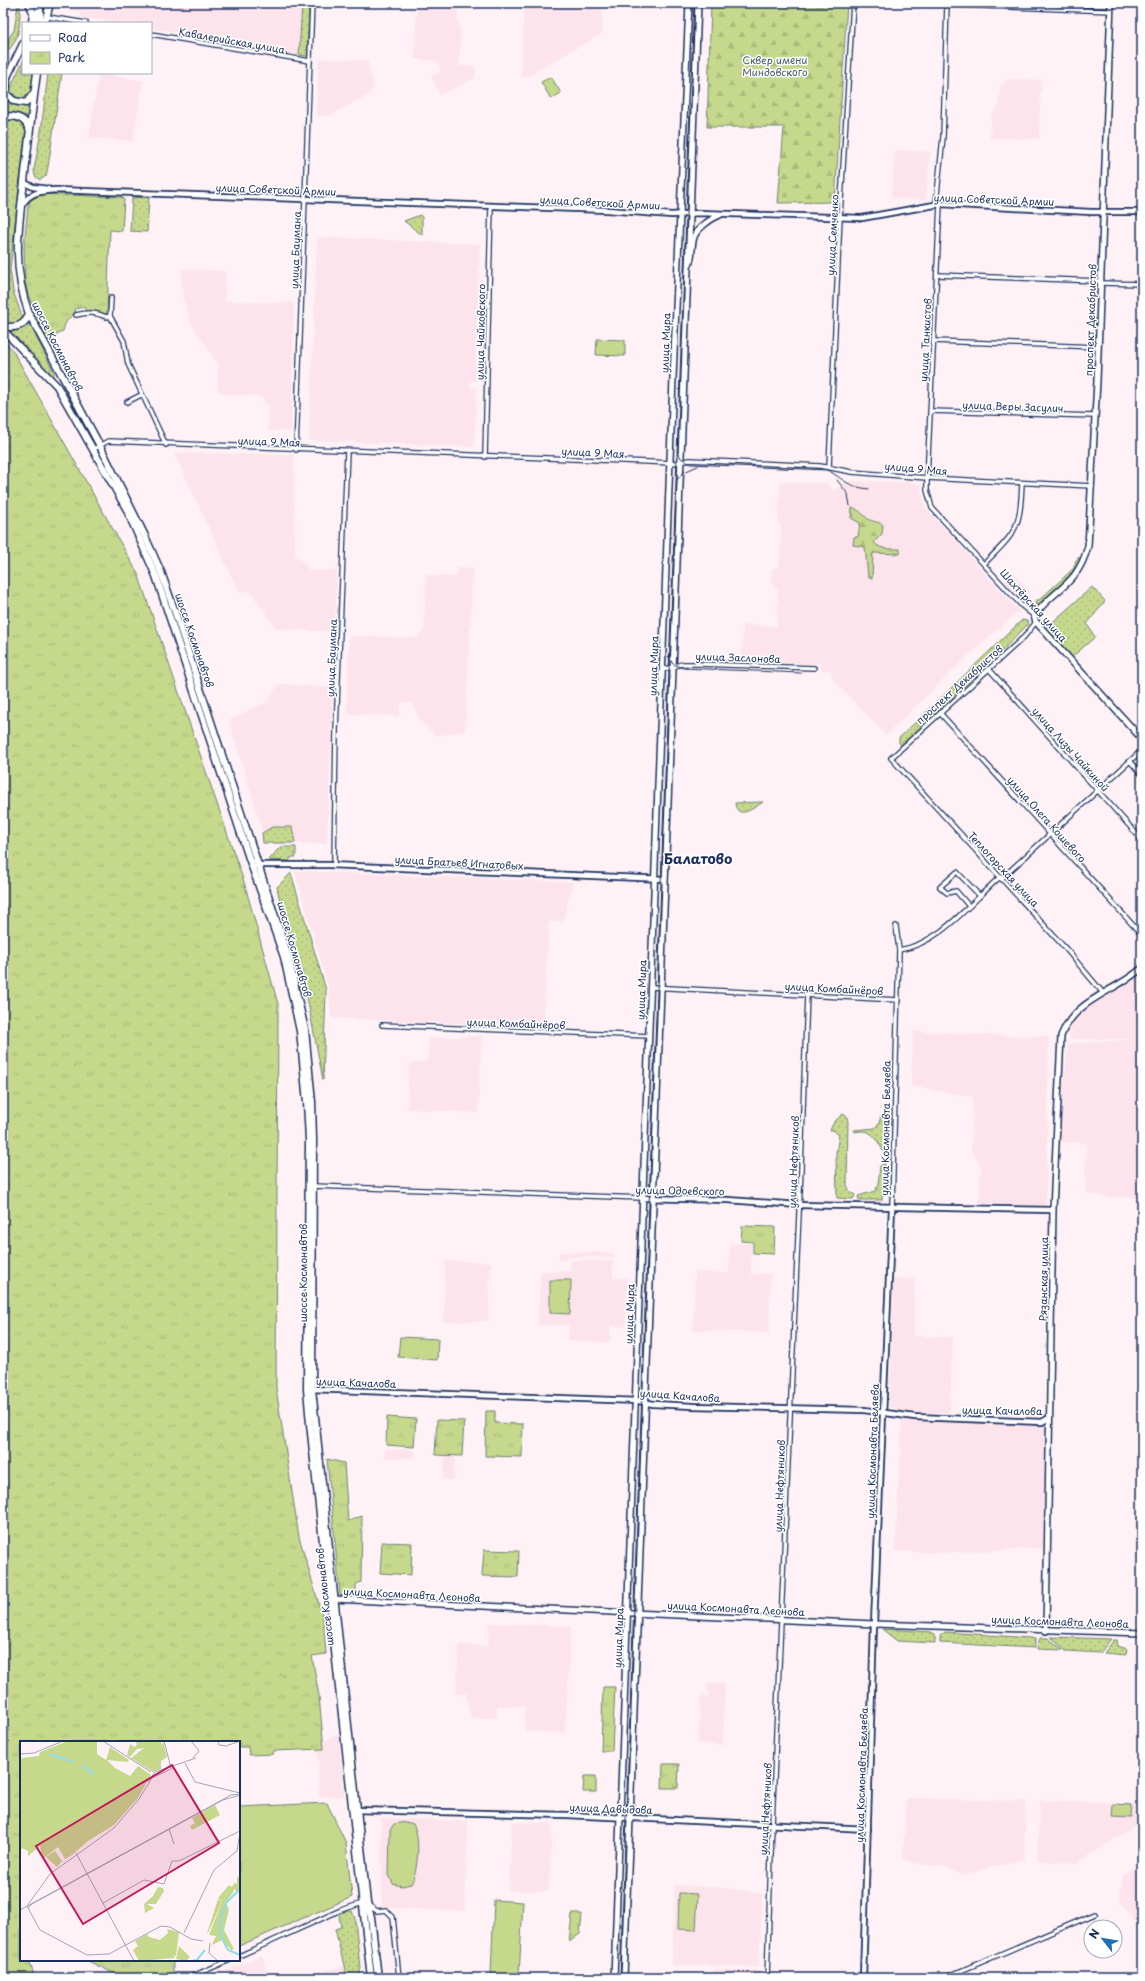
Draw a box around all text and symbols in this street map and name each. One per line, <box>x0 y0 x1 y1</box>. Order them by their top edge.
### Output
legend <box>22 22 152 74</box>
street label: Кавалерийская улица <box>178 23 287 57</box>
text: Road <box>58 28 87 46</box>
text: Park <box>58 48 85 66</box>
park label: Сквер имени Миндовского <box>742 52 808 79</box>
street label: улица Советской Армии <box>215 179 337 199</box>
street label: улица Советской Армии <box>933 189 1055 209</box>
street label: улица Советской Армии <box>539 191 661 213</box>
street label: улица Семченко <box>822 194 842 276</box>
street label: улица Баумана <box>286 210 305 289</box>
street label: проспект Декабристов <box>1081 263 1099 376</box>
street label: улица Чайковского <box>472 283 488 380</box>
street label: улица Танкистов <box>915 298 935 382</box>
street label: шоссе Космонавтов <box>29 299 87 394</box>
street label: улица Мира <box>656 312 674 373</box>
street label: улица Веры Засулич <box>962 397 1064 415</box>
street label: улица 9 Мая <box>237 432 301 450</box>
street label: улица 9 Мая <box>561 443 625 461</box>
street label: улица 9 Мая <box>884 458 948 478</box>
street label: Шахтёрская улица <box>997 565 1071 645</box>
street label: шоссе Космонавтов <box>172 591 218 689</box>
street label: улица Баумана <box>322 618 341 697</box>
street label: улица Мира <box>644 635 662 696</box>
street label: проспект Декабристов <box>912 641 1006 727</box>
street label: улица Заслонова <box>695 648 782 666</box>
street label: улица Лизы Чайкиной <box>1029 704 1113 795</box>
street label: улица Олега Кошевого <box>1004 772 1090 866</box>
street label: Теплогорская улица <box>965 828 1043 911</box>
district label: Балатово <box>664 848 732 869</box>
street label: улица Братьев Игнатовых <box>394 851 524 873</box>
street label: шоссе Космонавтов <box>274 899 316 999</box>
street label: улица Мира <box>632 959 650 1020</box>
street label: улица Комбайнёров <box>784 978 884 998</box>
street label: улица Комбайнёров <box>466 1014 566 1032</box>
street label: улица Космонавта Беляева <box>876 1060 894 1196</box>
street label: улица Нефтяников <box>784 1115 802 1209</box>
street label: улица Одоевского <box>635 1182 725 1198</box>
street label: шоссе Космонавтов <box>295 1223 310 1322</box>
street label: Рязанская улица <box>1035 1236 1051 1321</box>
street label: улица Мира <box>620 1283 638 1344</box>
street label: улица Качалова <box>316 1373 397 1391</box>
street label: улица Космонавта Беляева <box>862 1382 882 1519</box>
street label: улица Качалова <box>639 1385 721 1405</box>
street label: улица Качалова <box>962 1402 1043 1418</box>
street label: улица Нефтяников <box>770 1439 788 1533</box>
street label: шоссе Космонавтов <box>311 1547 337 1647</box>
street label: улица Космонавта Леонова <box>343 1583 482 1605</box>
street label: улица Космонавта Леонова <box>667 1597 806 1619</box>
street label: улица Мира <box>609 1607 627 1668</box>
street label: улица Космонавта Леонова <box>991 1611 1130 1631</box>
street label: улица Космонавта Беляева <box>851 1706 871 1843</box>
inset map <box>20 1741 240 1961</box>
street label: улица Нефтяников <box>755 1762 775 1856</box>
street label: улица Давыдова <box>569 1799 654 1817</box>
north arrow <box>1083 1919 1123 1959</box>
text: N <box>1084 1925 1104 1942</box>

